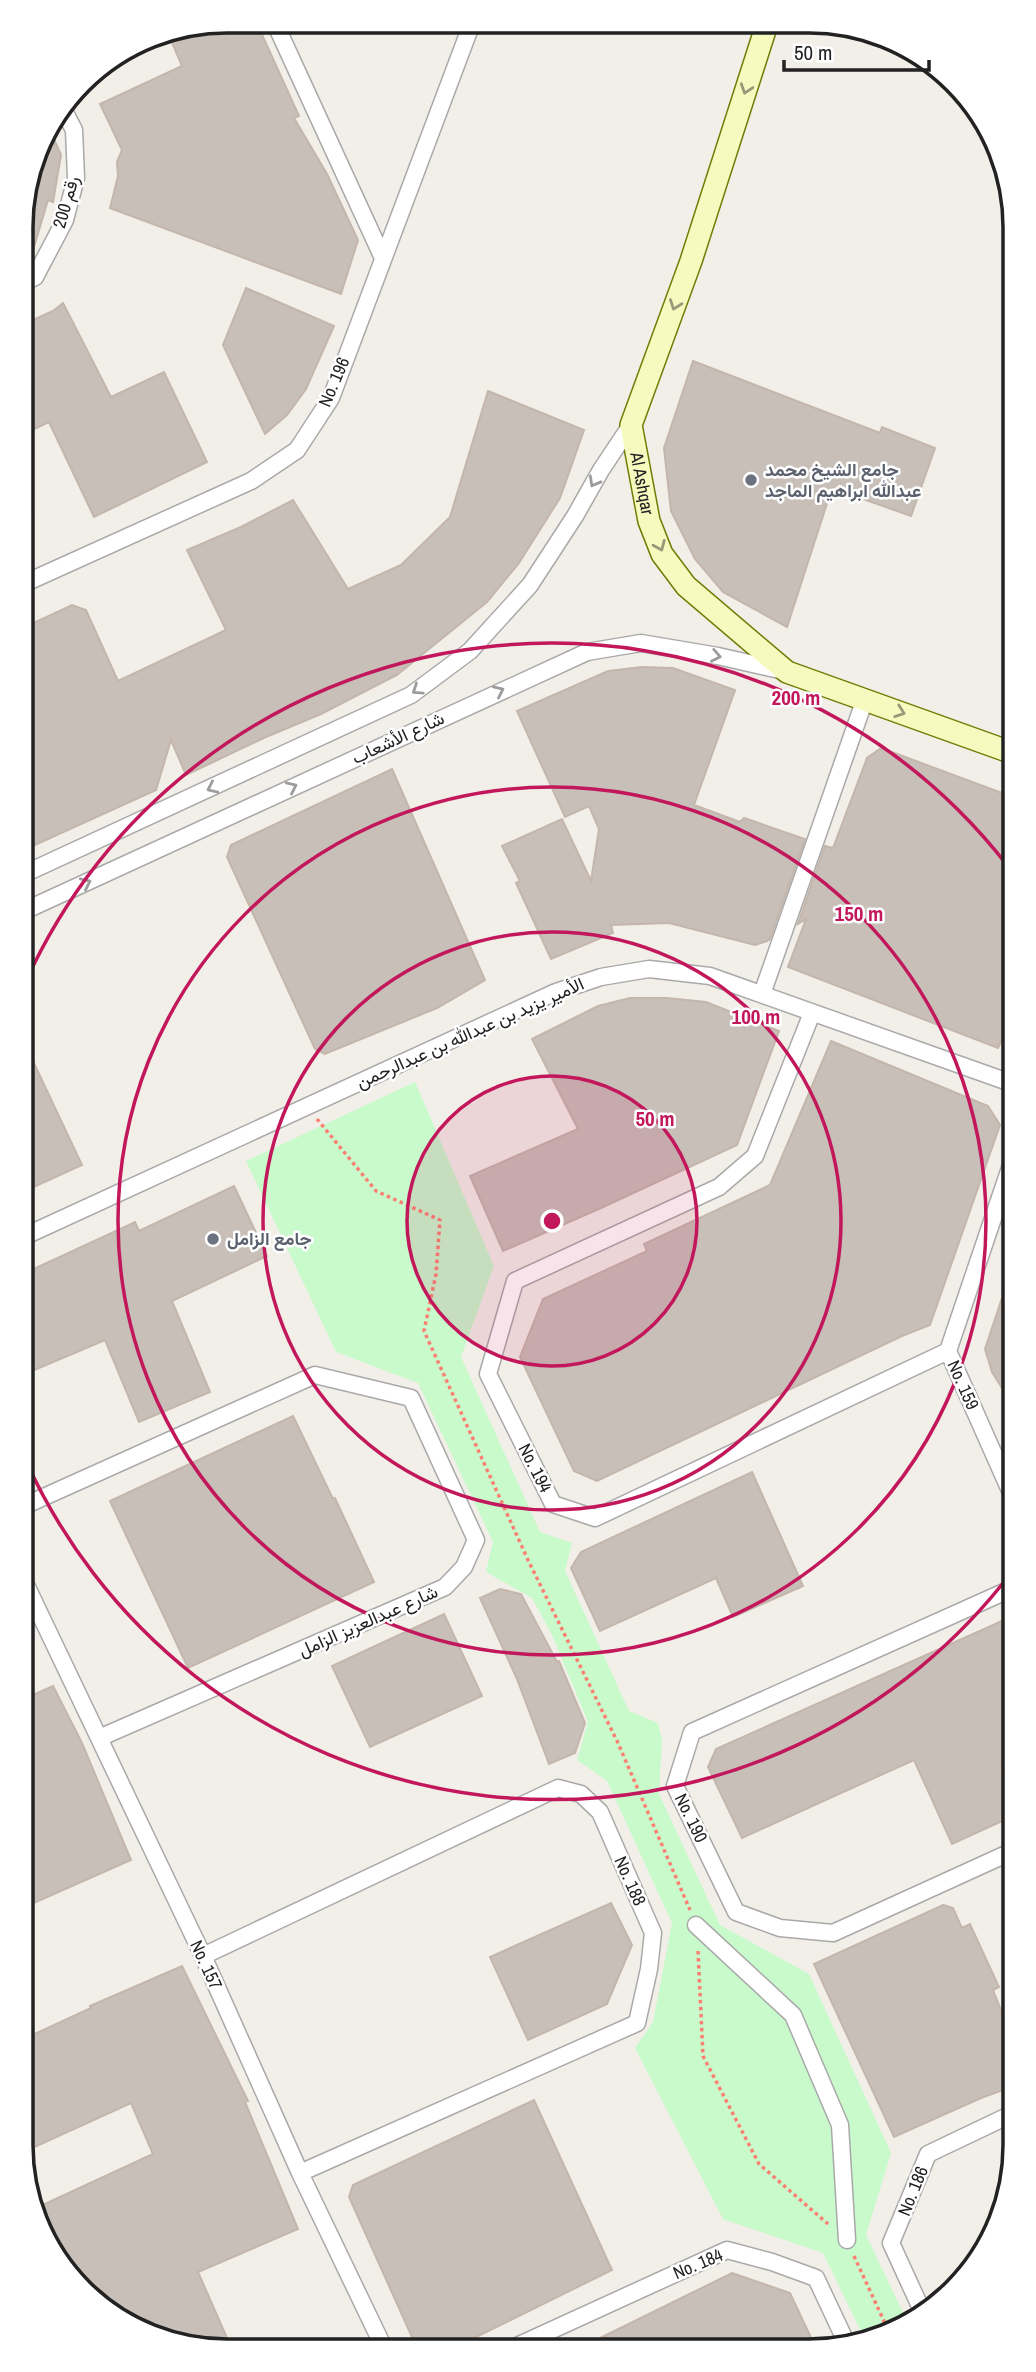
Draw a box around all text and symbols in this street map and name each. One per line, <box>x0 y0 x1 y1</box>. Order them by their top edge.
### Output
scale bar <box>784 28 929 72</box>
text: 50 m <box>794 38 832 67</box>
one-way arrow <box>740 83 754 95</box>
street label: رقم 200 <box>46 173 85 231</box>
one-way arrow <box>669 299 683 311</box>
street label: No. 196 <box>312 353 355 410</box>
street label: Al Ashqar <box>624 449 661 517</box>
place label: جامع الشيخ محمد عبدالله ابراهيم الماجد <box>765 457 921 503</box>
marker: جامع الشيخ محمد عبدالله ابراهيم الماجد <box>743 472 759 488</box>
one-way arrow <box>589 475 602 487</box>
one-way arrow <box>651 539 665 551</box>
one-way arrow <box>710 647 722 662</box>
one-way arrow <box>412 682 425 694</box>
text: 200 m <box>772 683 820 712</box>
one-way arrow <box>492 686 504 700</box>
one-way arrow <box>894 704 906 718</box>
street label: شارع الأشعاب <box>347 705 448 770</box>
one-way arrow <box>207 779 219 793</box>
one-way arrow <box>285 781 297 795</box>
one-way arrow <box>79 877 91 891</box>
text: 150 m <box>835 899 883 928</box>
street label: الأمير يزيد بن عبدالله بن عبدالرحمن <box>352 971 588 1094</box>
text: 100 m <box>732 1002 780 1031</box>
text: 50 m <box>635 1104 675 1133</box>
centre of rings <box>540 1209 564 1233</box>
place label: جامع الزامل <box>227 1226 312 1251</box>
marker: جامع الزامل <box>205 1231 221 1247</box>
street label: No. 159 <box>942 1356 985 1413</box>
street label: No. 194 <box>513 1439 558 1496</box>
street label: شارع عبدالعزيز الزامل <box>294 1579 442 1663</box>
street label: No. 190 <box>669 1789 714 1846</box>
street label: No. 188 <box>609 1852 652 1909</box>
street label: No. 157 <box>184 1936 229 1994</box>
street label: No. 186 <box>891 2162 934 2219</box>
street label: No. 184 <box>669 2242 726 2285</box>

